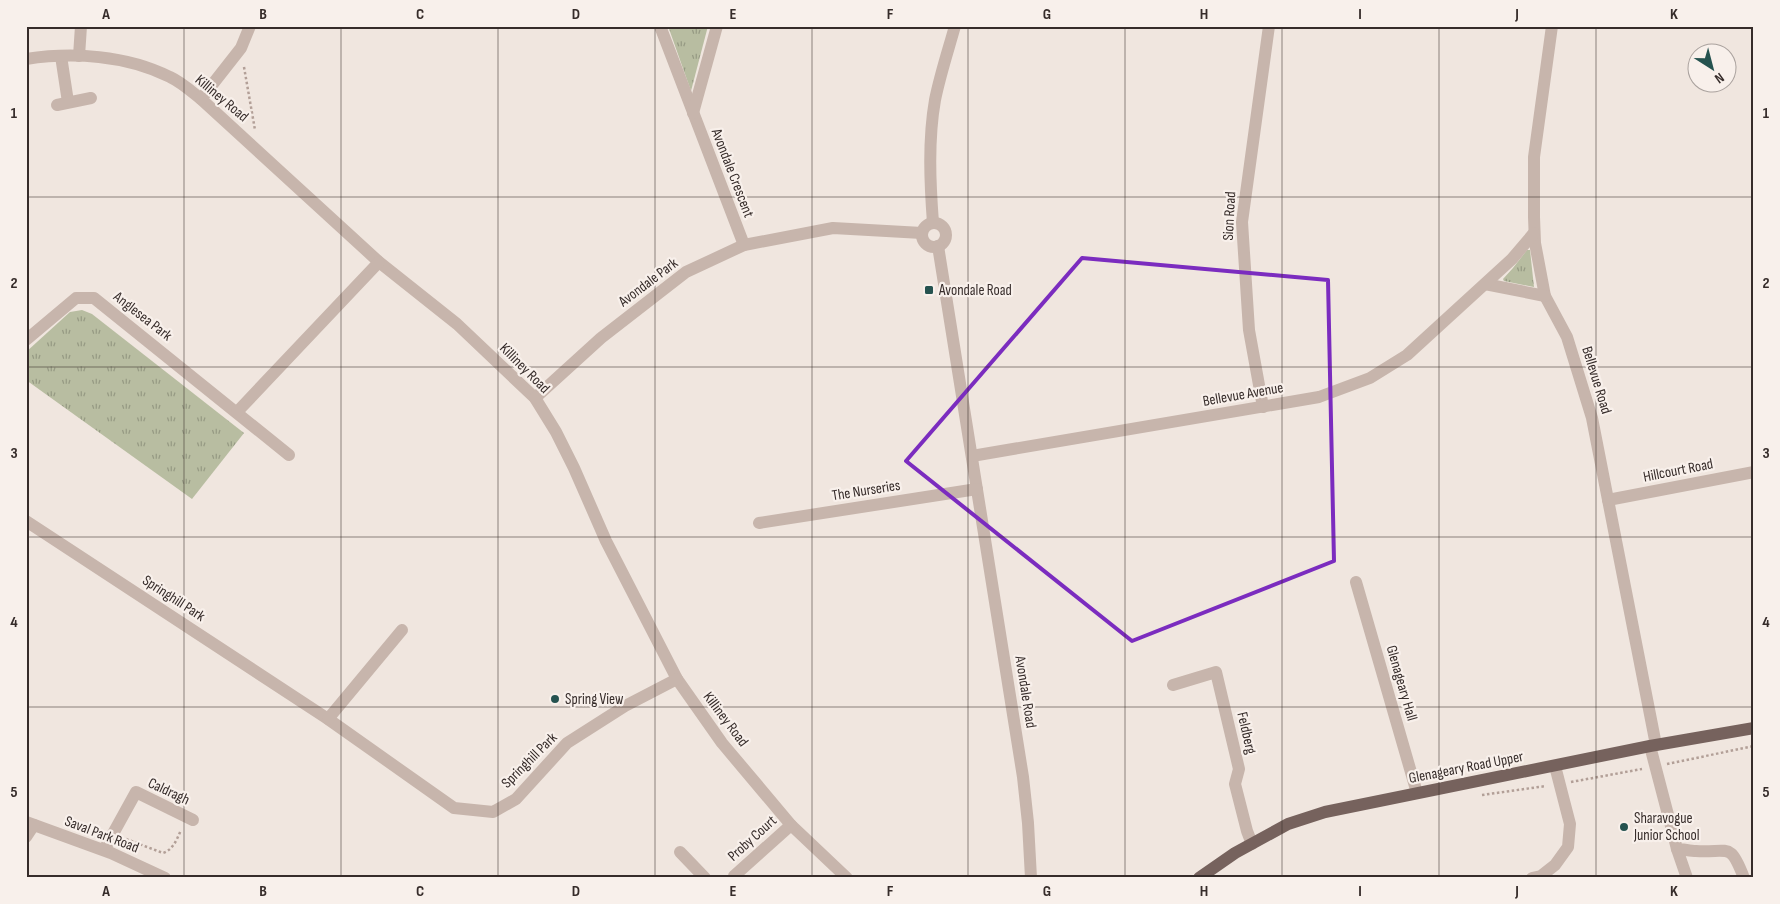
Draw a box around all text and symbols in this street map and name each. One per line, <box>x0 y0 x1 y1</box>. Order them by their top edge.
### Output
text: A <box>101 5 110 24</box>
text: B <box>259 5 267 24</box>
text: C <box>416 5 424 24</box>
text: D <box>572 5 580 24</box>
text: E <box>730 5 737 24</box>
text: F <box>887 5 894 24</box>
text: G <box>1043 5 1051 24</box>
text: H <box>1200 5 1208 24</box>
text: I <box>1358 5 1362 24</box>
text: J <box>1514 5 1519 24</box>
text: K <box>1670 5 1678 24</box>
north arrow <box>1688 42 1738 92</box>
text: N <box>1711 69 1727 87</box>
street label: Killiney Road <box>191 71 252 126</box>
text: 1 <box>11 104 18 123</box>
text: 1 <box>1763 104 1770 123</box>
street label: Avondale Crescent <box>707 125 758 221</box>
street label: Sion Road <box>1219 191 1240 241</box>
street label: Avondale Park <box>614 254 682 312</box>
text: 2 <box>10 274 18 293</box>
text: 2 <box>1762 274 1770 293</box>
place label: Avondale Road <box>938 281 1012 300</box>
marker: Avondale Road <box>923 284 935 296</box>
street label: Anglesea Park <box>109 287 176 345</box>
street label: Killiney Road <box>495 339 554 398</box>
street label: Bellevue Road <box>1577 344 1616 416</box>
street label: Bellevue Avenue <box>1201 378 1285 411</box>
text: 3 <box>10 444 18 463</box>
text: 3 <box>1762 444 1770 463</box>
street label: Hillcourt Road <box>1641 454 1715 487</box>
street label: The Nurseries <box>831 476 902 505</box>
street label: Springhill Park <box>139 571 209 626</box>
text: 4 <box>10 613 18 632</box>
text: 4 <box>1762 613 1770 632</box>
street label: Glenageary Hall <box>1382 643 1421 723</box>
street label: Avondale Road <box>1010 654 1041 730</box>
street label: Killiney Road <box>699 688 752 750</box>
place label: Spring View <box>565 690 624 709</box>
marker: Spring View <box>549 693 561 705</box>
street label: Feldberg <box>1232 710 1261 756</box>
street label: Springhill Park <box>497 728 561 792</box>
street label: Glenageary Road Upper <box>1407 747 1526 788</box>
street label: Caldragh <box>145 774 193 809</box>
text: 5 <box>10 783 18 802</box>
text: 5 <box>1762 783 1770 802</box>
place label: Sharavogue Junior School <box>1633 809 1700 845</box>
street label: Proby Court <box>724 811 781 865</box>
street label: Saval Park Road <box>62 812 142 857</box>
marker: Sharavogue Junior School <box>1618 821 1630 833</box>
text: A <box>101 882 110 901</box>
text: B <box>259 882 267 901</box>
text: C <box>416 882 424 901</box>
text: D <box>572 882 580 901</box>
text: E <box>730 882 737 901</box>
text: F <box>887 882 894 901</box>
text: G <box>1043 882 1051 901</box>
text: H <box>1200 882 1208 901</box>
text: I <box>1358 882 1362 901</box>
text: J <box>1514 882 1519 901</box>
text: K <box>1670 882 1678 901</box>

